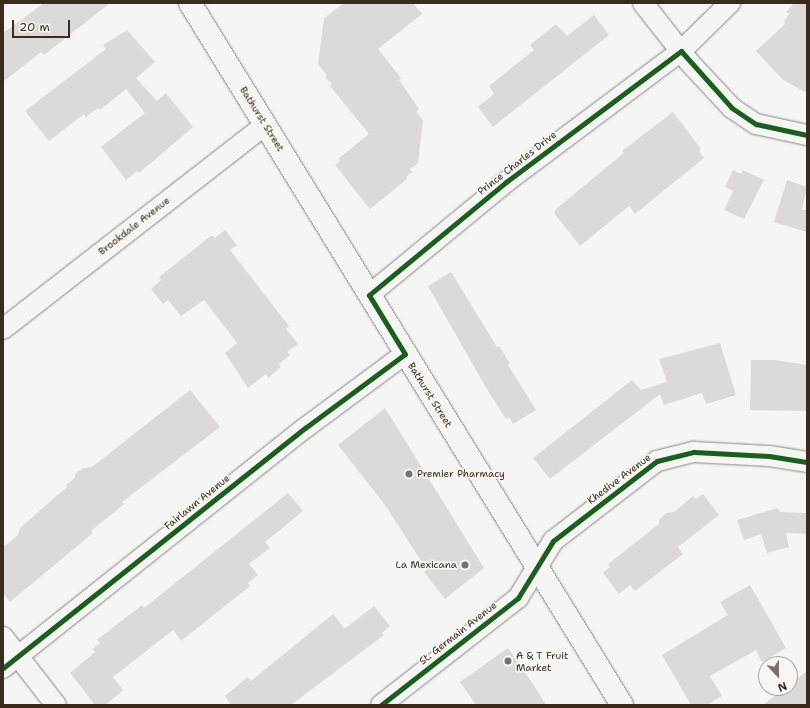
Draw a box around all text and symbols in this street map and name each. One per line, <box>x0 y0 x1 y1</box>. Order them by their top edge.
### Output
scale bar <box>14 12 72 38</box>
text: 20 m <box>19 19 50 35</box>
street label: Bathurst Street <box>237 84 287 154</box>
street label: Prince Charles Drive <box>475 128 559 198</box>
street label: Brookdale Avenue <box>96 194 172 258</box>
street label: Bathurst Street <box>405 360 455 430</box>
street label: Khedive Avenue <box>585 451 653 507</box>
place label: Premier Pharmacy <box>417 468 505 480</box>
marker: Premier Pharmacy <box>404 469 414 479</box>
street label: Fairlawn Avenue <box>162 472 232 532</box>
place label: La Mexicana <box>396 559 457 571</box>
marker: La Mexicana <box>460 560 470 570</box>
street label: St. Germain Avenue <box>417 599 499 667</box>
place label: A & T Fruit Market <box>516 649 568 672</box>
marker: A & T Fruit Market <box>503 656 513 666</box>
north arrow <box>758 656 798 696</box>
text: N <box>775 678 789 695</box>

